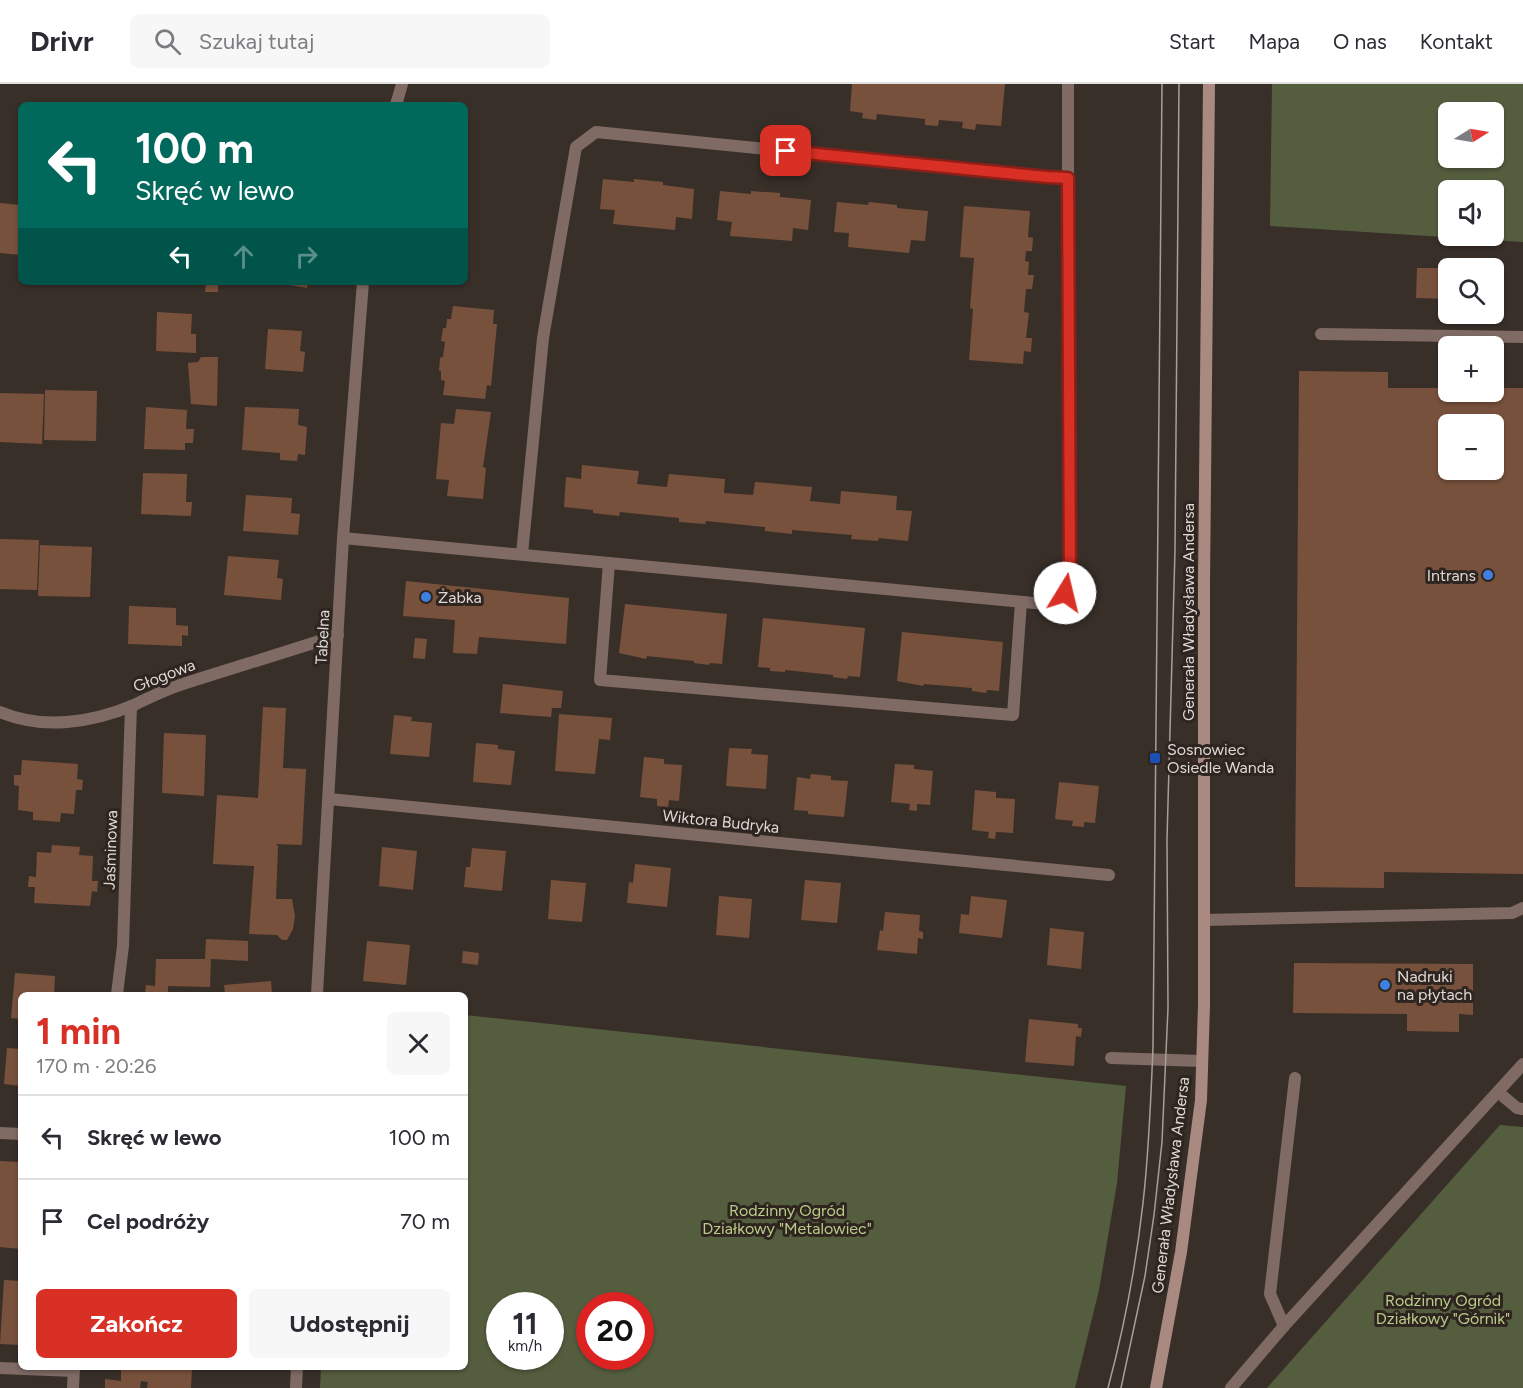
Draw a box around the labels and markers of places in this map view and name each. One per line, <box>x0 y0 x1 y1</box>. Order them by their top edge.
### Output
pin <box>760 125 811 176</box>
place label: Intrans <box>1427 566 1476 585</box>
marker: Intrans <box>1481 568 1495 582</box>
place label: Żabka <box>438 588 482 607</box>
marker: Żabka <box>419 590 433 604</box>
place label: Sosnowiec Osiedle Wanda <box>1167 740 1274 777</box>
marker: Sosnowiec Osiedle Wanda <box>1148 751 1162 765</box>
place label: Nadruki na płytach <box>1397 967 1472 1004</box>
marker: Nadruki na płytach <box>1378 978 1392 992</box>

